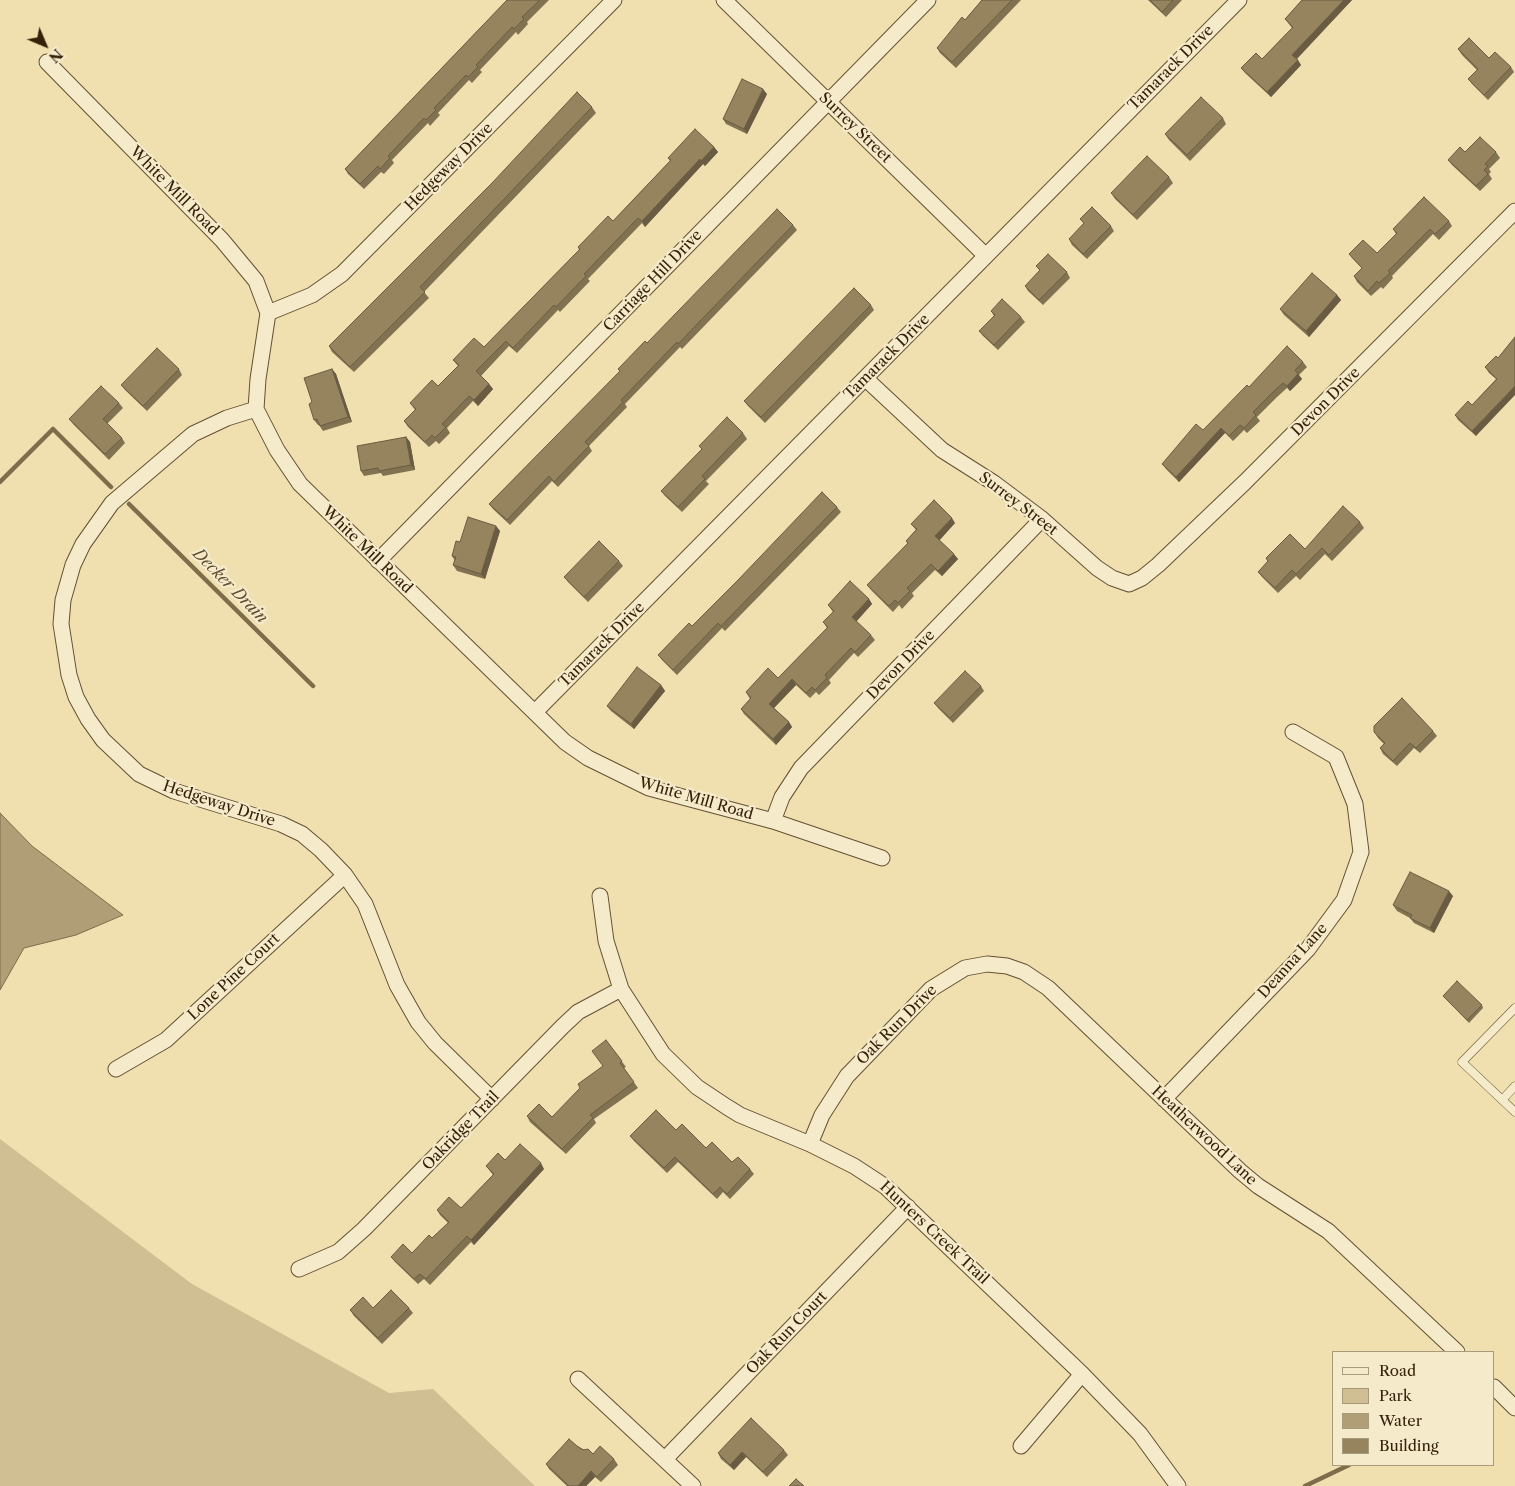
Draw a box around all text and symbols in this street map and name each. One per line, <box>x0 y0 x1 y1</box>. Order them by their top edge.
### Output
north arrow <box>20 20 70 70</box>
street label: Tamarack Drive <box>1125 22 1217 114</box>
text: N <box>45 45 66 66</box>
street label: Surrey Street <box>815 89 895 167</box>
street label: Hedgeway Drive <box>401 119 497 215</box>
street label: White Mill Road <box>126 143 222 239</box>
street label: Carriage Hill Drive <box>600 227 706 335</box>
street label: Tamarack Drive <box>841 311 933 403</box>
street label: Devon Drive <box>1288 364 1364 440</box>
street label: Surrey Street <box>975 469 1061 539</box>
street label: White Mill Road <box>318 502 416 598</box>
water label: Decker Drain <box>189 545 271 627</box>
street label: Tamarack Drive <box>556 599 648 691</box>
street label: Devon Drive <box>863 627 939 703</box>
street label: White Mill Road <box>637 774 755 824</box>
street label: Hedgeway Drive <box>161 777 277 831</box>
street label: Deanna Lane <box>1255 920 1331 1002</box>
street label: Lone Pine Court <box>184 930 284 1024</box>
street label: Oak Run Drive <box>853 981 941 1069</box>
street label: Heatherwood Lane <box>1148 1083 1260 1189</box>
street label: Oakridge Trail <box>419 1088 503 1174</box>
street label: Hunters Creek Trail <box>876 1178 992 1288</box>
street label: Oak Run Court <box>743 1288 831 1378</box>
legend <box>1332 1351 1495 1466</box>
text: Road <box>1379 1361 1416 1380</box>
text: Park <box>1379 1386 1412 1405</box>
text: Water <box>1379 1411 1422 1430</box>
text: Building <box>1379 1436 1439 1455</box>

